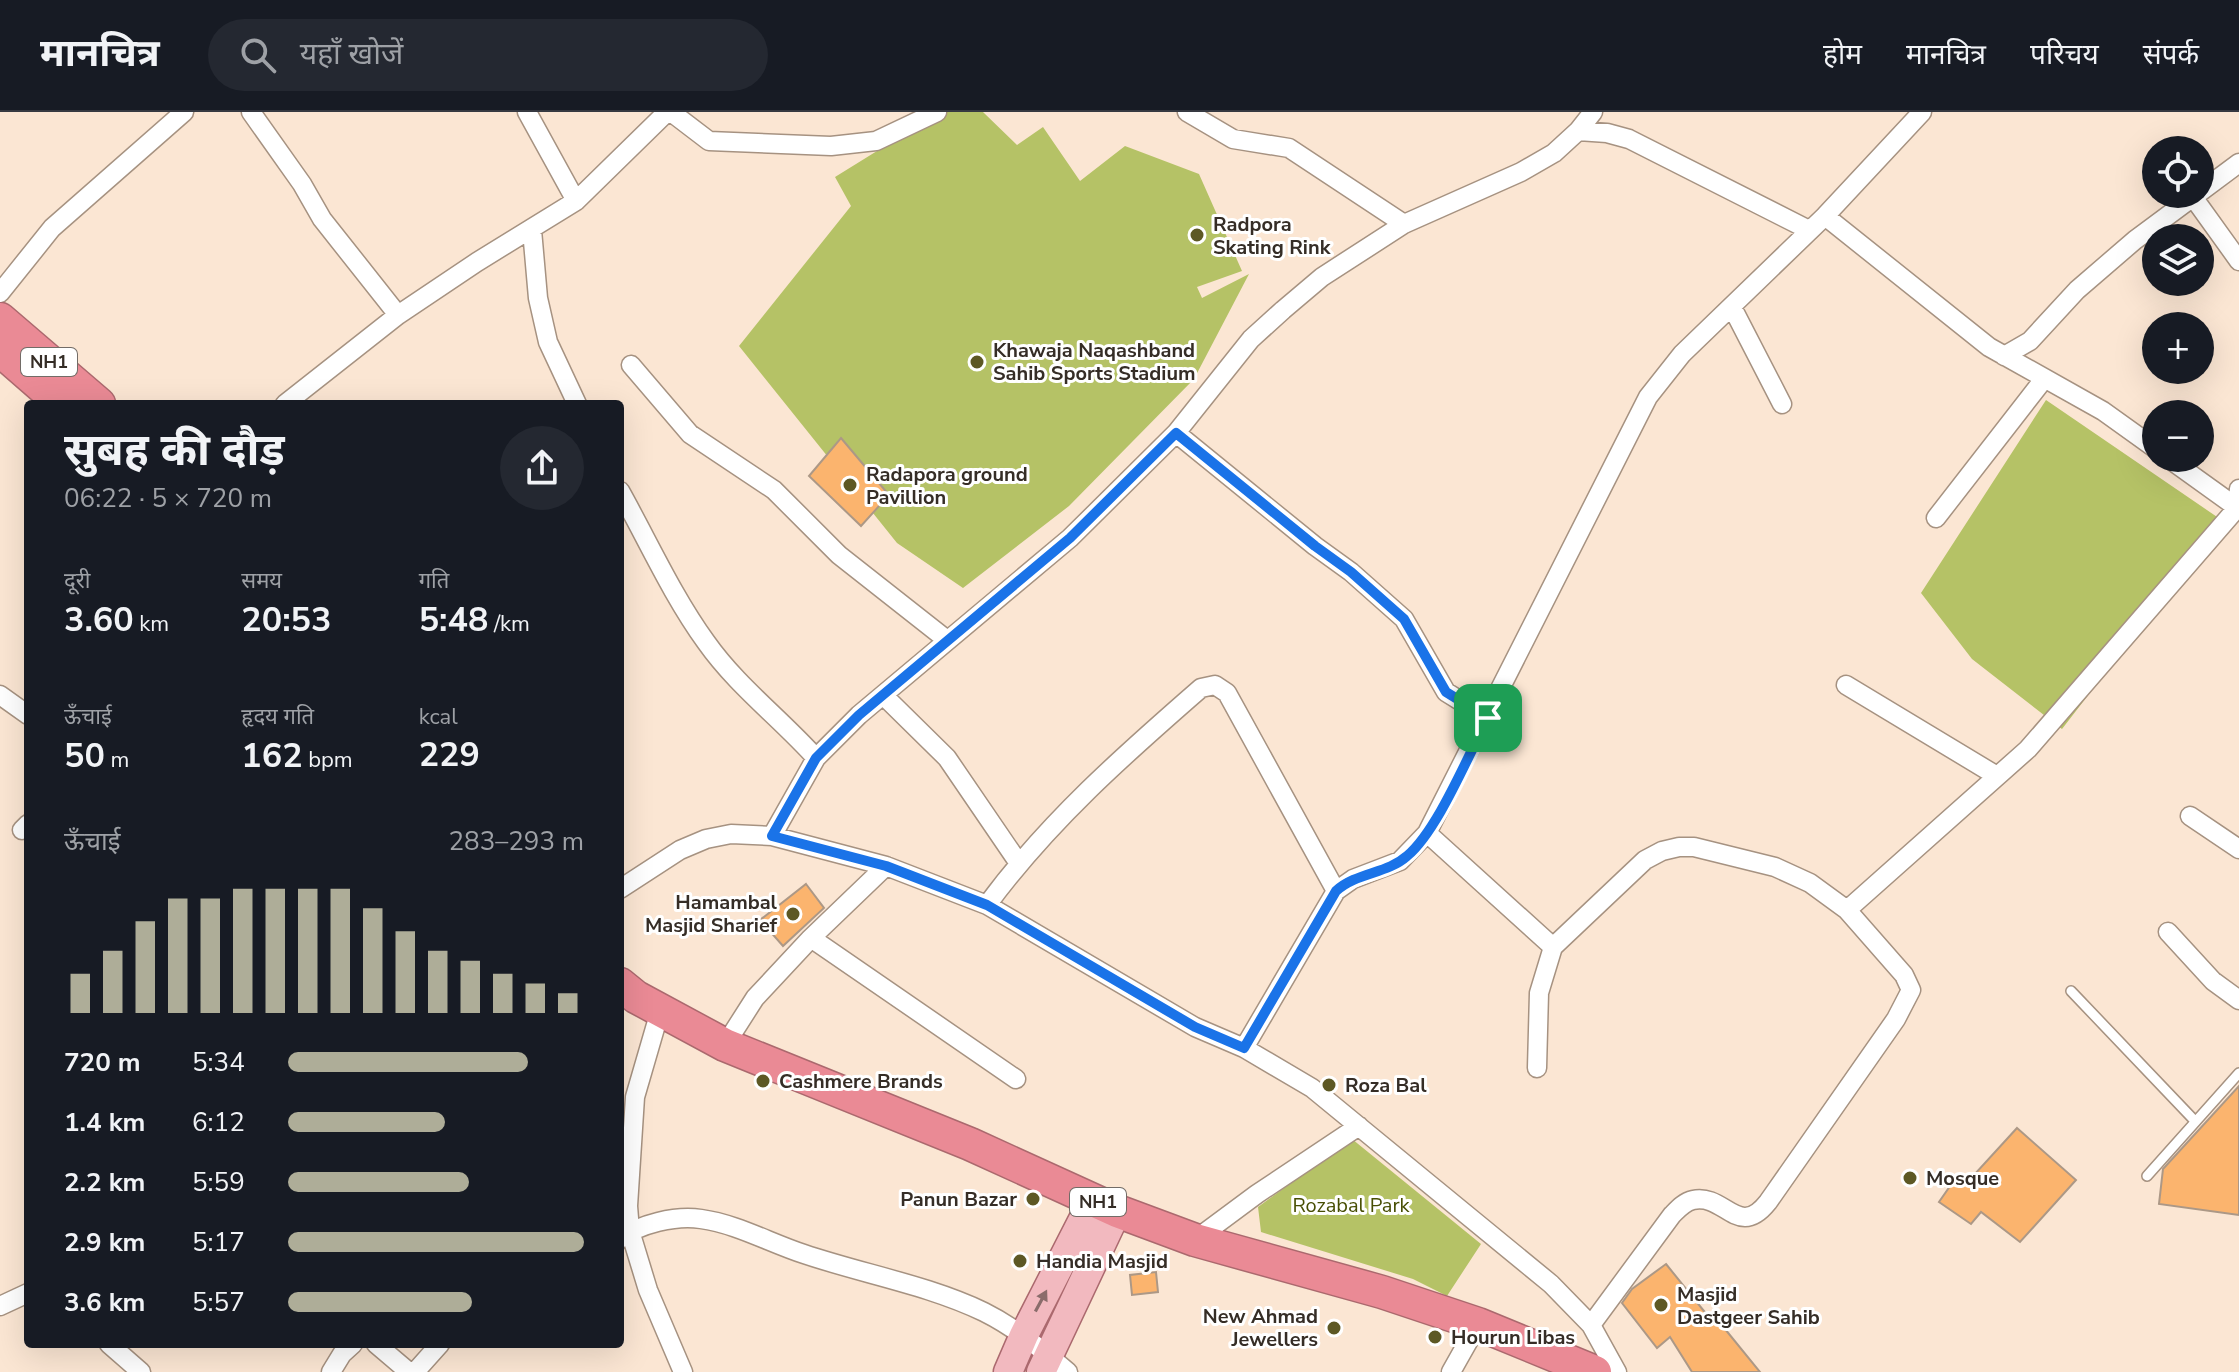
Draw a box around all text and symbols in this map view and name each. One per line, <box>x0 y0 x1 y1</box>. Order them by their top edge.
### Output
search box <box>208 19 768 91</box>
text: मानचित्र <box>40 28 160 79</box>
icon: search <box>236 33 280 77</box>
text: यहाँ खोजें <box>300 34 403 75</box>
text: होम <box>1823 36 1862 74</box>
text: मानचित्र <box>1906 36 1986 74</box>
text: परिचय <box>2030 36 2099 74</box>
text: संपर्क <box>2143 36 2199 74</box>
map controls <box>2142 136 2214 472</box>
button: locate <box>2142 136 2214 208</box>
place label: Radpora Skating Rink <box>1213 211 1332 261</box>
button: layers <box>2142 224 2214 296</box>
marker: Radpora Skating Rink <box>1188 226 1206 244</box>
button: + <box>2142 312 2214 384</box>
place label: Khawaja Naqashband Sahib Sports Stadium <box>993 337 1196 387</box>
road number: NH1 <box>21 348 77 376</box>
marker: Khawaja Naqashband Sahib Sports Stadium <box>968 353 986 371</box>
button: − <box>2142 400 2214 472</box>
text: सुबह की दौड़ <box>64 421 285 481</box>
button: share <box>500 426 584 510</box>
place label: Radapora ground Pavillion <box>866 461 1028 511</box>
marker: Radapora ground Pavillion <box>841 476 859 494</box>
text: 06:22 · 5 × 720 m <box>64 481 272 516</box>
text: दूरी <box>64 566 90 596</box>
text: समय <box>241 566 282 596</box>
text: गति <box>419 566 449 596</box>
text: 3.60 <box>64 597 134 643</box>
text: 20:53 <box>241 597 331 643</box>
text: 5:48 <box>419 597 488 643</box>
text: km <box>134 609 169 639</box>
text: /km <box>488 609 530 639</box>
pin <box>1454 684 1522 752</box>
icon: arrive <box>1466 696 1510 740</box>
text: ऊँचाई <box>64 702 112 732</box>
text: हृदय गति <box>241 702 314 732</box>
text: kcal <box>419 702 458 732</box>
text: 229 <box>419 732 480 778</box>
text: 50 <box>64 733 105 779</box>
text: 162 <box>241 733 303 779</box>
text: m <box>105 745 129 775</box>
text: bpm <box>303 745 353 775</box>
text: ऊँचाई <box>64 824 120 859</box>
text: 283–293 m <box>448 824 584 859</box>
place label: Hamambal Masjid Sharief <box>645 889 778 939</box>
marker: Hamambal Masjid Sharief <box>784 905 802 923</box>
text: 720 m <box>64 1045 141 1080</box>
text: 5:34 <box>192 1045 245 1080</box>
place label: Cashmere Brands <box>779 1068 943 1095</box>
marker: Cashmere Brands <box>754 1072 772 1090</box>
place label: Roza Bal <box>1345 1072 1427 1099</box>
marker: Roza Bal <box>1320 1076 1338 1094</box>
text: 1.4 km <box>64 1105 145 1140</box>
text: 6:12 <box>192 1105 245 1140</box>
text: 2.2 km <box>64 1165 145 1200</box>
text: 5:59 <box>192 1165 245 1200</box>
place label: Mosque <box>1926 1165 1999 1192</box>
marker: Mosque <box>1901 1169 1919 1187</box>
place label: Panun Bazar <box>900 1186 1017 1213</box>
road number: NH1 <box>1070 1188 1126 1216</box>
marker: Panun Bazar <box>1024 1190 1042 1208</box>
park label: Rozabal Park <box>1292 1192 1411 1219</box>
text: 2.9 km <box>64 1225 145 1260</box>
text: 5:17 <box>192 1225 245 1260</box>
place label: Handia Masjid <box>1036 1248 1168 1275</box>
marker: Handia Masjid <box>1011 1252 1029 1270</box>
place label: Masjid Dastgeer Sahib <box>1677 1281 1820 1331</box>
text: 3.6 km <box>64 1285 145 1320</box>
text: 5:57 <box>192 1285 245 1320</box>
one-way arrow <box>1035 1290 1048 1313</box>
marker: Masjid Dastgeer Sahib <box>1652 1296 1670 1314</box>
place label: New Ahmad Jewellers <box>1203 1303 1318 1353</box>
marker: New Ahmad Jewellers <box>1325 1319 1343 1337</box>
place label: Hourun Libas <box>1451 1324 1575 1351</box>
marker: Hourun Libas <box>1426 1328 1444 1346</box>

